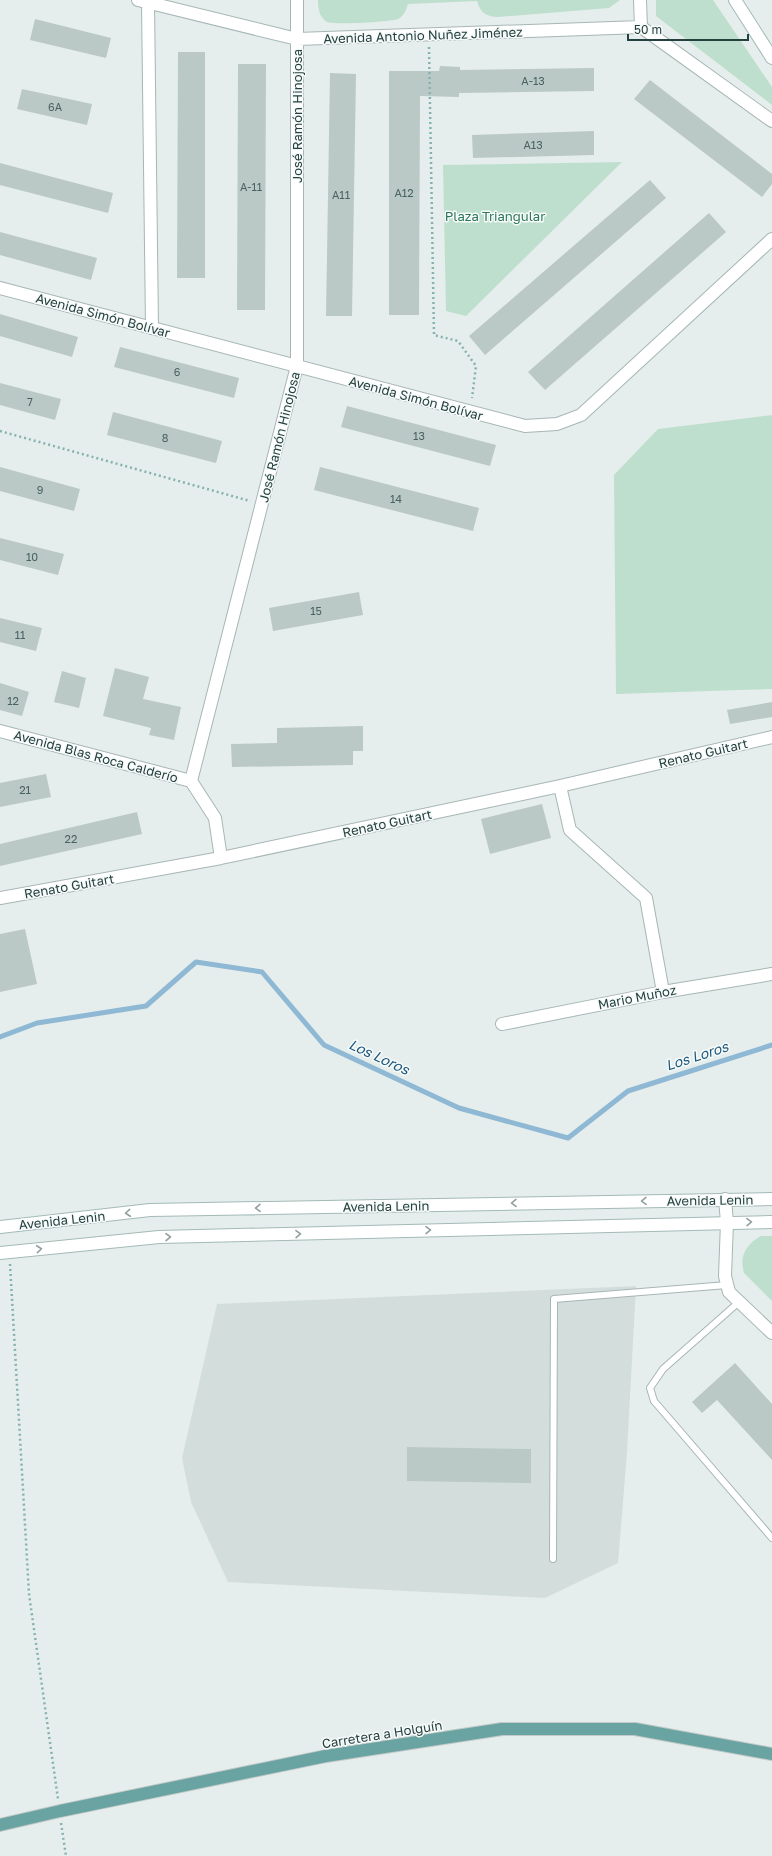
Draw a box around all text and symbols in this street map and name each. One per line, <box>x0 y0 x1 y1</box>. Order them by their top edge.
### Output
scale bar <box>628 16 748 42</box>
text: 50 m <box>634 22 662 37</box>
street label: Avenida Antonio Nuñez Jiménez <box>323 24 523 46</box>
street label: José Ramón Hinojosa <box>289 49 305 183</box>
house number: A-13 <box>521 74 545 87</box>
house number: 6A <box>48 100 63 113</box>
house number: A13 <box>523 138 543 151</box>
house number: A-11 <box>240 180 262 193</box>
house number: A12 <box>394 186 414 199</box>
house number: A11 <box>332 188 350 201</box>
park label: Plaza Triangular <box>445 208 545 224</box>
street label: Avenida Simón Bolívar <box>34 289 172 341</box>
house number: 6 <box>174 365 181 378</box>
street label: José Ramón Hinojosa <box>255 370 303 504</box>
street label: Avenida Simón Bolívar <box>347 372 485 424</box>
house number: 7 <box>27 395 33 408</box>
house number: 13 <box>413 429 425 442</box>
house number: 8 <box>162 431 169 444</box>
house number: 9 <box>37 483 43 496</box>
house number: 14 <box>390 492 402 505</box>
house number: 10 <box>26 550 38 563</box>
house number: 15 <box>310 604 322 617</box>
house number: 11 <box>15 628 25 641</box>
house number: 12 <box>7 694 19 707</box>
street label: Avenida Blas Roca Calderío <box>12 726 180 786</box>
street label: Renato Guitart <box>657 735 749 771</box>
house number: 21 <box>19 783 31 796</box>
street label: Renato Guitart <box>341 806 433 840</box>
house number: 22 <box>65 832 77 845</box>
street label: Renato Guitart <box>23 870 115 902</box>
street label: Mario Muñoz <box>596 981 678 1012</box>
water label: Los Loros <box>346 1035 413 1078</box>
water label: Los Loros <box>664 1037 731 1074</box>
street label: Avenida Lenin <box>666 1191 754 1209</box>
street label: Avenida Lenin <box>342 1197 430 1215</box>
one-way arrow <box>641 1197 647 1205</box>
one-way arrow <box>511 1199 517 1208</box>
one-way arrow <box>255 1204 261 1213</box>
street label: Avenida Lenin <box>18 1208 106 1232</box>
one-way arrow <box>125 1208 131 1217</box>
one-way arrow <box>746 1218 752 1226</box>
one-way arrow <box>425 1226 431 1234</box>
one-way arrow <box>295 1229 301 1238</box>
one-way arrow <box>165 1233 171 1241</box>
one-way arrow <box>36 1245 42 1254</box>
street label: Carretera a Holguín <box>321 1717 443 1751</box>

